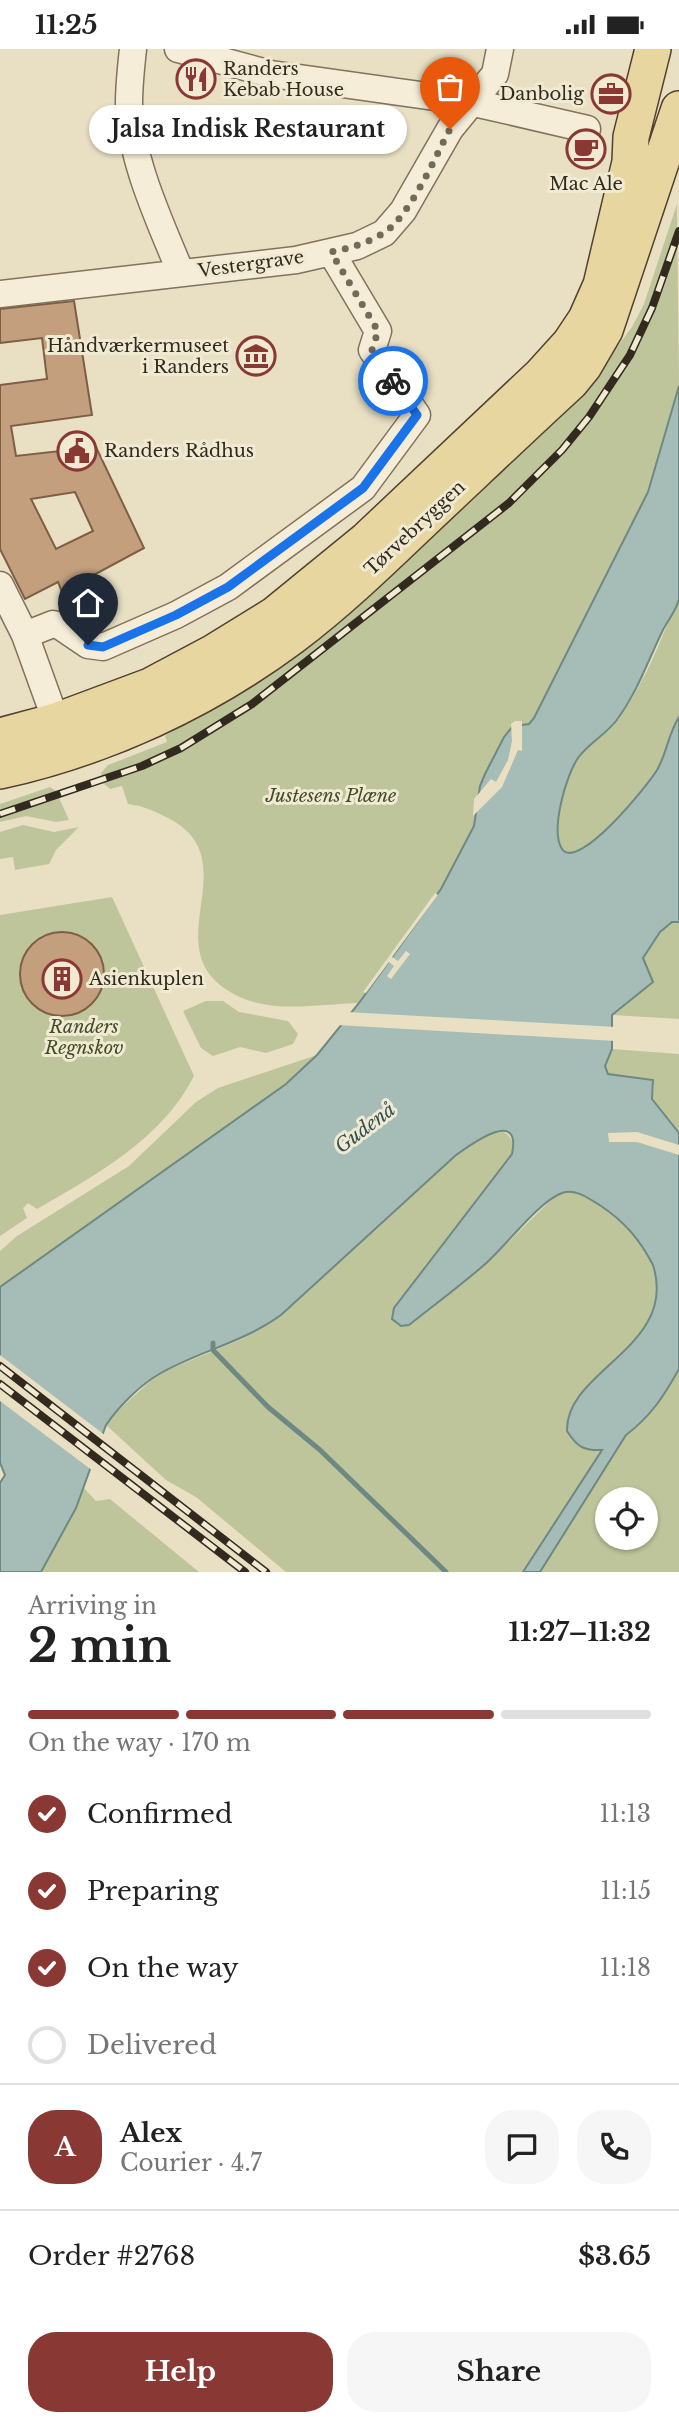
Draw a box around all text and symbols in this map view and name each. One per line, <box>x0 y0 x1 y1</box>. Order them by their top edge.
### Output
text: 11:25 <box>35 9 97 41</box>
pin <box>420 57 480 129</box>
restaurant icon: Randers Kebab House <box>175 58 217 100</box>
place label: Randers Kebab House <box>223 58 344 101</box>
icon: bag <box>431 68 469 106</box>
office icon: Danbolig <box>590 73 632 115</box>
place label: Danbolig <box>500 83 584 105</box>
callout: Jalsa Indisk Restaurant <box>90 105 408 153</box>
text: Jalsa Indisk Restaurant <box>111 115 385 143</box>
cafe icon: Mac Ale <box>565 128 607 170</box>
place label: Mac Ale <box>549 173 623 195</box>
street label: Vestergrave <box>196 246 305 282</box>
place label: Håndværkermuseet i Randers <box>47 335 229 378</box>
museum icon: Håndværkermuseet i Randers <box>235 335 277 377</box>
courier <box>358 346 428 416</box>
icon: bike <box>374 362 412 400</box>
public building icon: Randers Rådhus <box>56 430 98 472</box>
place label: Randers Rådhus <box>104 440 254 462</box>
street label: Tørvebryggen <box>360 476 470 580</box>
pin <box>58 573 118 645</box>
icon: home <box>69 584 107 622</box>
park label: Justesens Plæne <box>265 785 396 807</box>
building icon: Asienkuplen <box>41 958 83 1000</box>
place label: Asienkuplen <box>88 968 204 990</box>
park label: Randers Regnskov <box>44 1016 123 1059</box>
water label: Gudenå <box>330 1098 400 1158</box>
map controls <box>595 1487 658 1550</box>
button: locate <box>595 1487 658 1550</box>
text: Arriving in <box>28 1592 157 1620</box>
text: 11:27–11:32 <box>509 1616 651 1648</box>
text: 2 min <box>28 1617 171 1674</box>
text: On the way · 170 m <box>28 1729 251 1757</box>
icon: check <box>28 1795 66 1833</box>
text: Confirmed <box>87 1798 232 1830</box>
text: 11:13 <box>600 1800 651 1828</box>
icon: check <box>28 1872 66 1910</box>
text: Preparing <box>87 1875 219 1907</box>
text: 11:15 <box>601 1877 651 1905</box>
icon: check <box>28 1949 66 1987</box>
text: On the way <box>87 1952 239 1984</box>
text: 11:18 <box>600 1954 651 1982</box>
text: Delivered <box>87 2029 217 2061</box>
button: chat <box>485 2110 559 2184</box>
button: phone <box>577 2110 651 2184</box>
text: Alex <box>120 2117 182 2149</box>
text: A <box>54 2131 76 2163</box>
text: Courier · 4.7 <box>120 2149 262 2177</box>
text: Order #2768 <box>28 2240 195 2272</box>
text: $3.65 <box>578 2240 651 2272</box>
button: Help <box>28 2332 333 2412</box>
button: Share <box>347 2332 651 2412</box>

